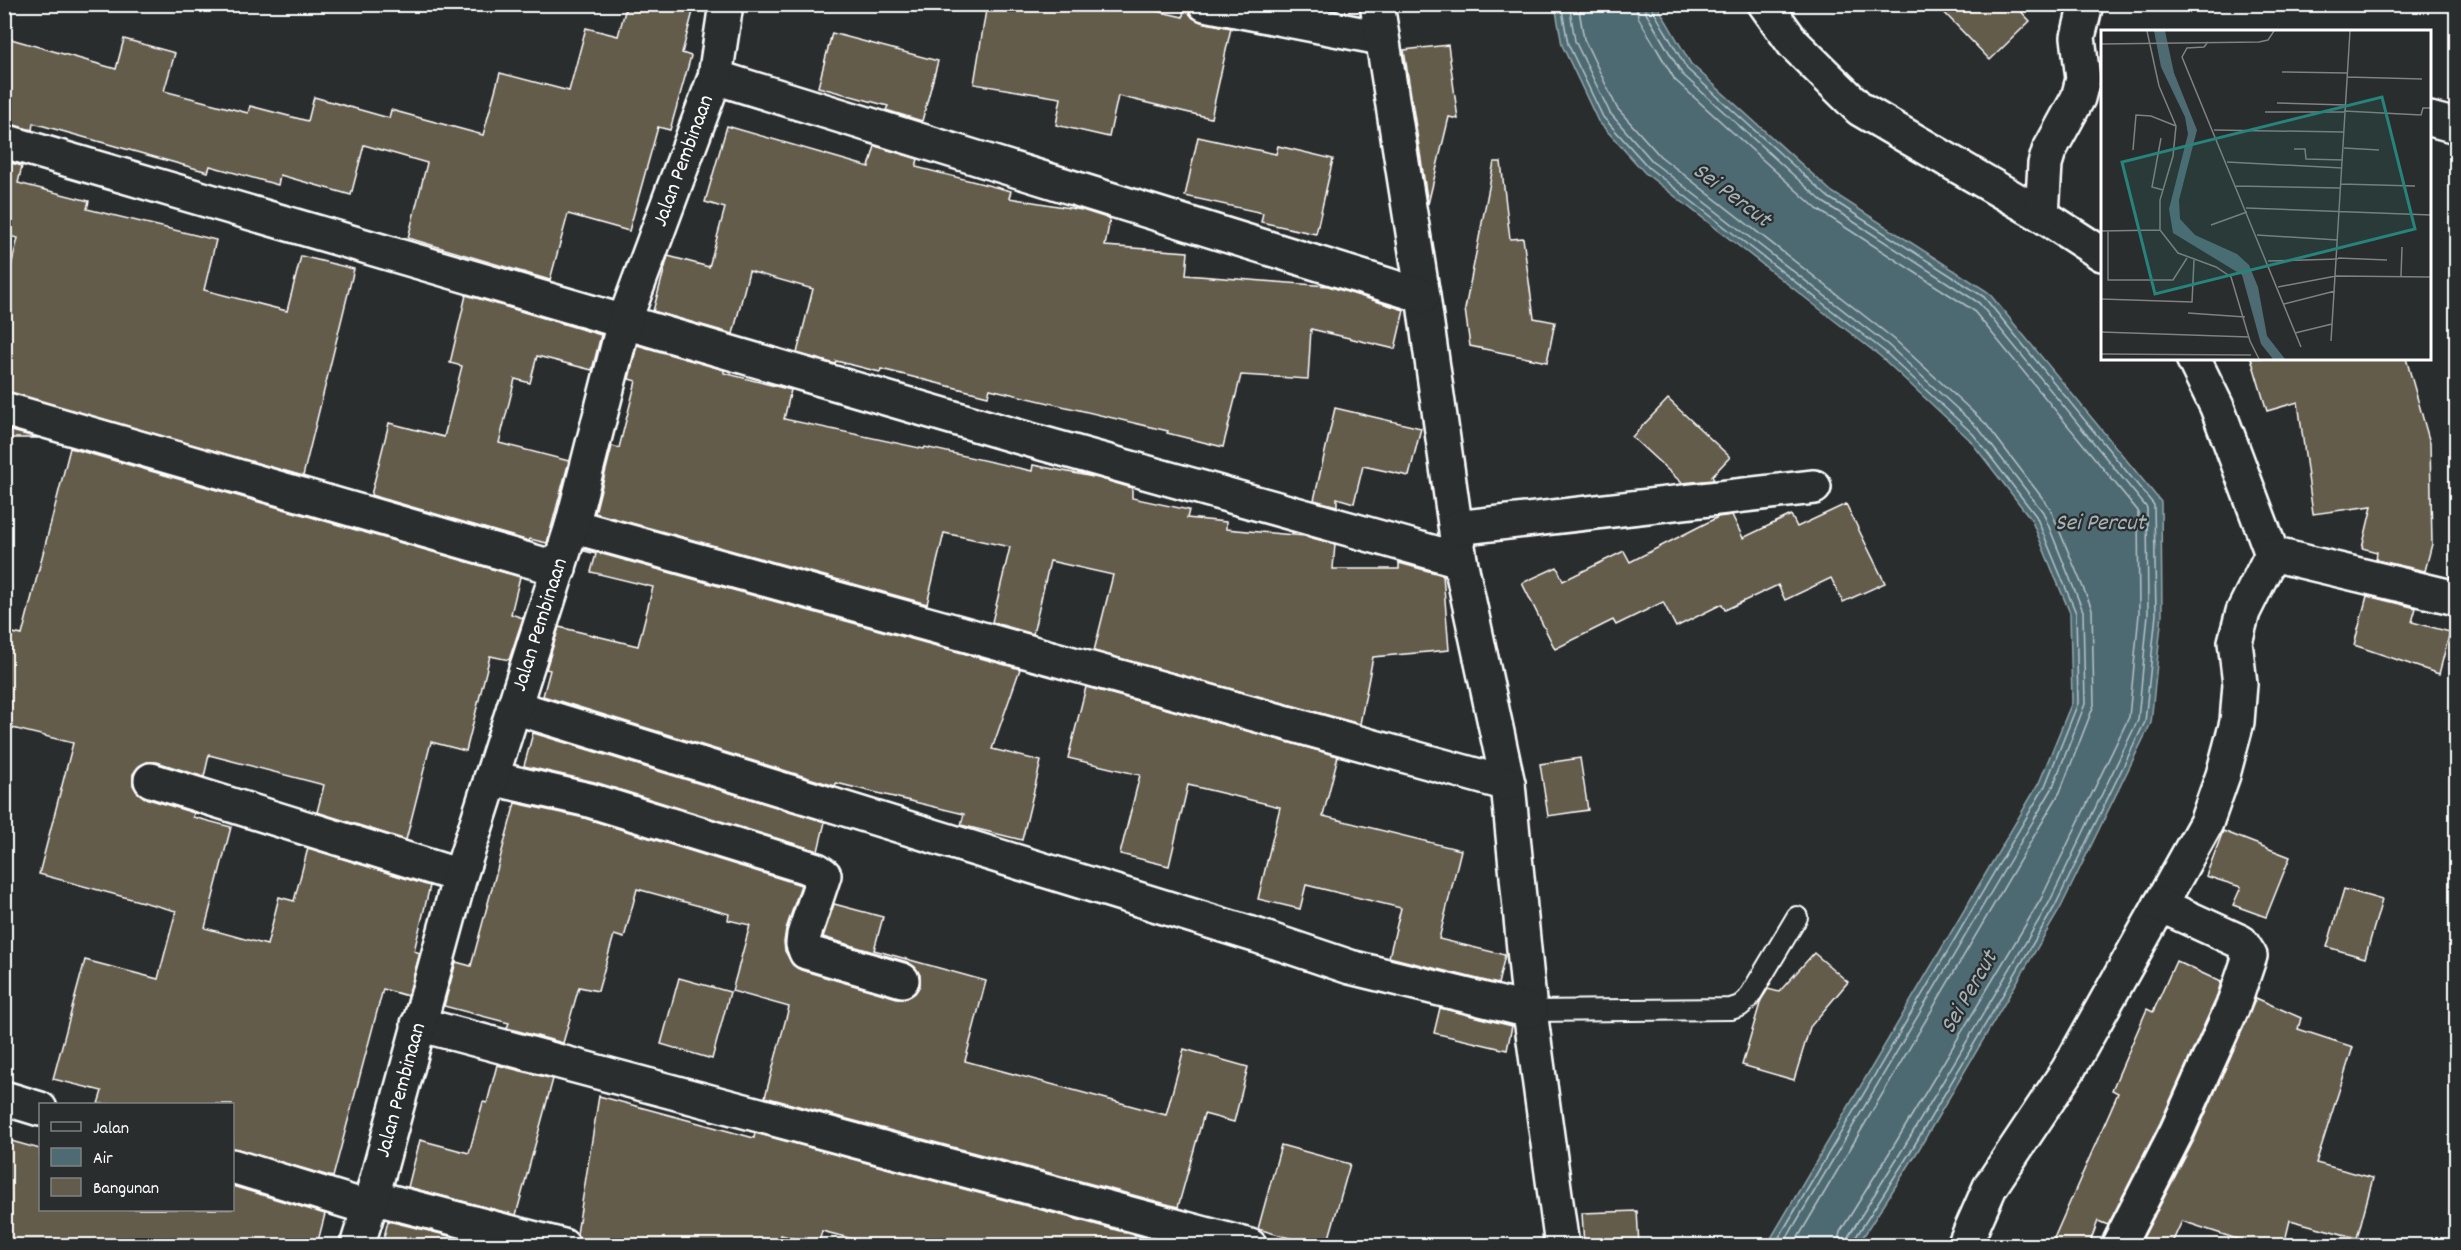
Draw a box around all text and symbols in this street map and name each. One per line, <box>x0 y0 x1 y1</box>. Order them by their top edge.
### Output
inset map <box>2101 30 2431 360</box>
street label: Jalan Pembinaan <box>645 91 722 231</box>
water label: Sei Percut <box>1685 155 1779 238</box>
water label: Sei Percut <box>2055 507 2147 541</box>
street label: Jalan Pembinaan <box>505 554 576 695</box>
water label: Sei Percut <box>1933 944 2008 1041</box>
street label: Jalan Pembinaan <box>368 1019 435 1161</box>
legend <box>39 1103 234 1211</box>
text: Jalan <box>93 1117 129 1142</box>
text: Air <box>93 1147 113 1172</box>
text: Bangunan <box>93 1177 159 1202</box>

